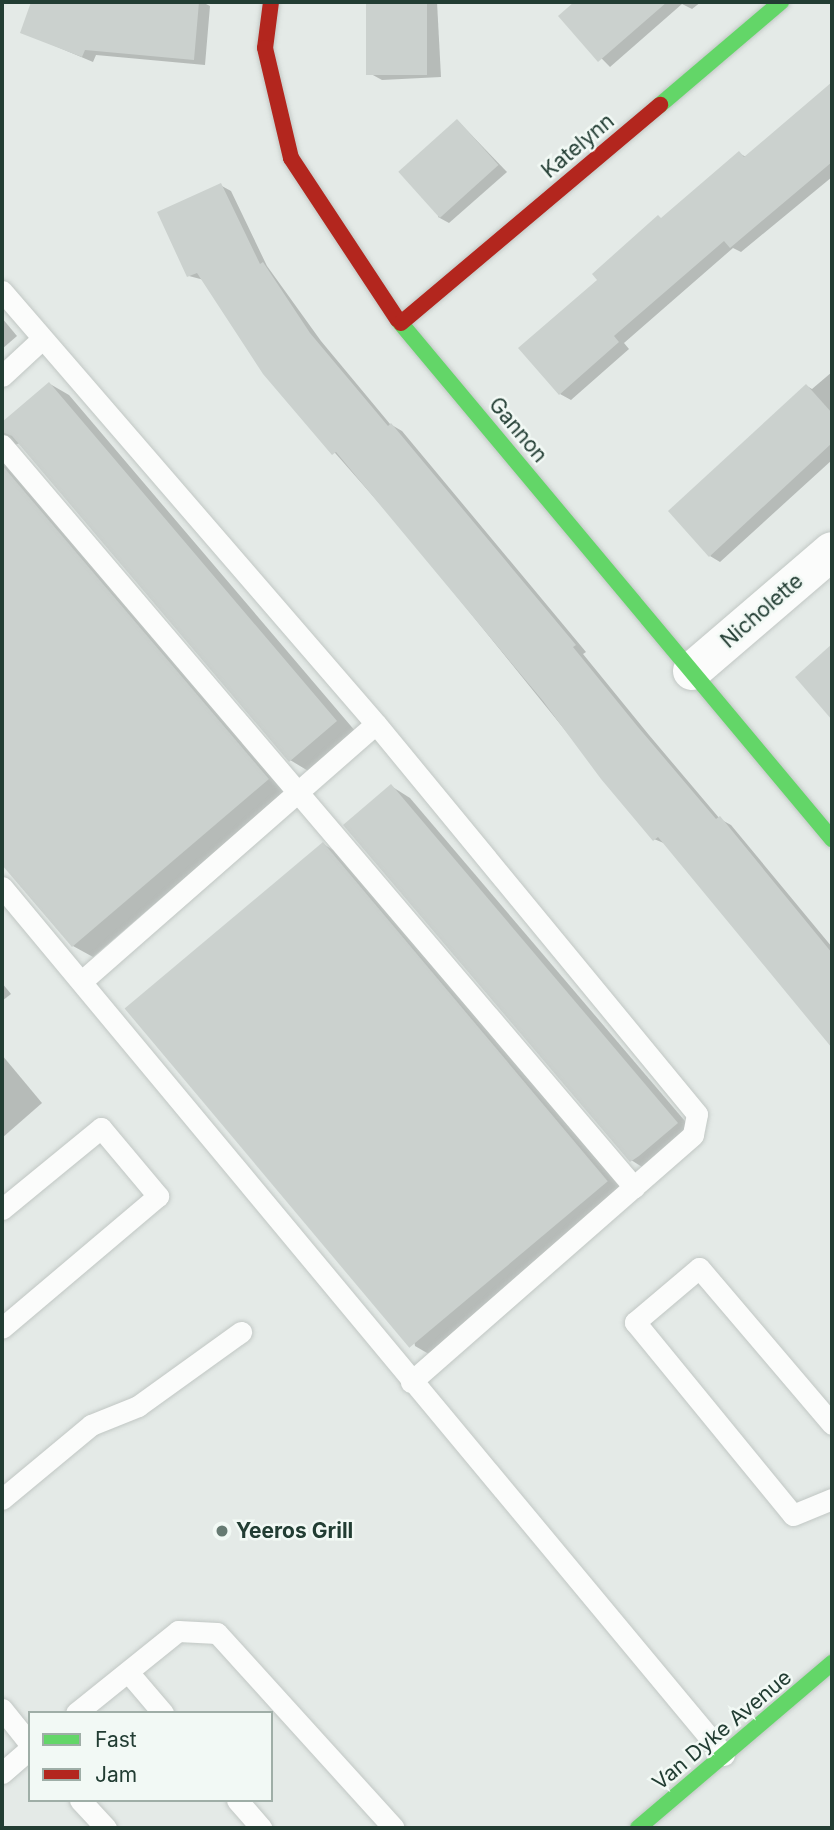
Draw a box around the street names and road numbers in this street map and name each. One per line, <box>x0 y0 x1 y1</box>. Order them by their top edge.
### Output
street label: Katelynn <box>537 109 619 183</box>
street label: Gannon <box>484 392 552 468</box>
street label: Nicholette <box>716 569 808 653</box>
street label: Van Dyke Avenue <box>647 1665 797 1795</box>

